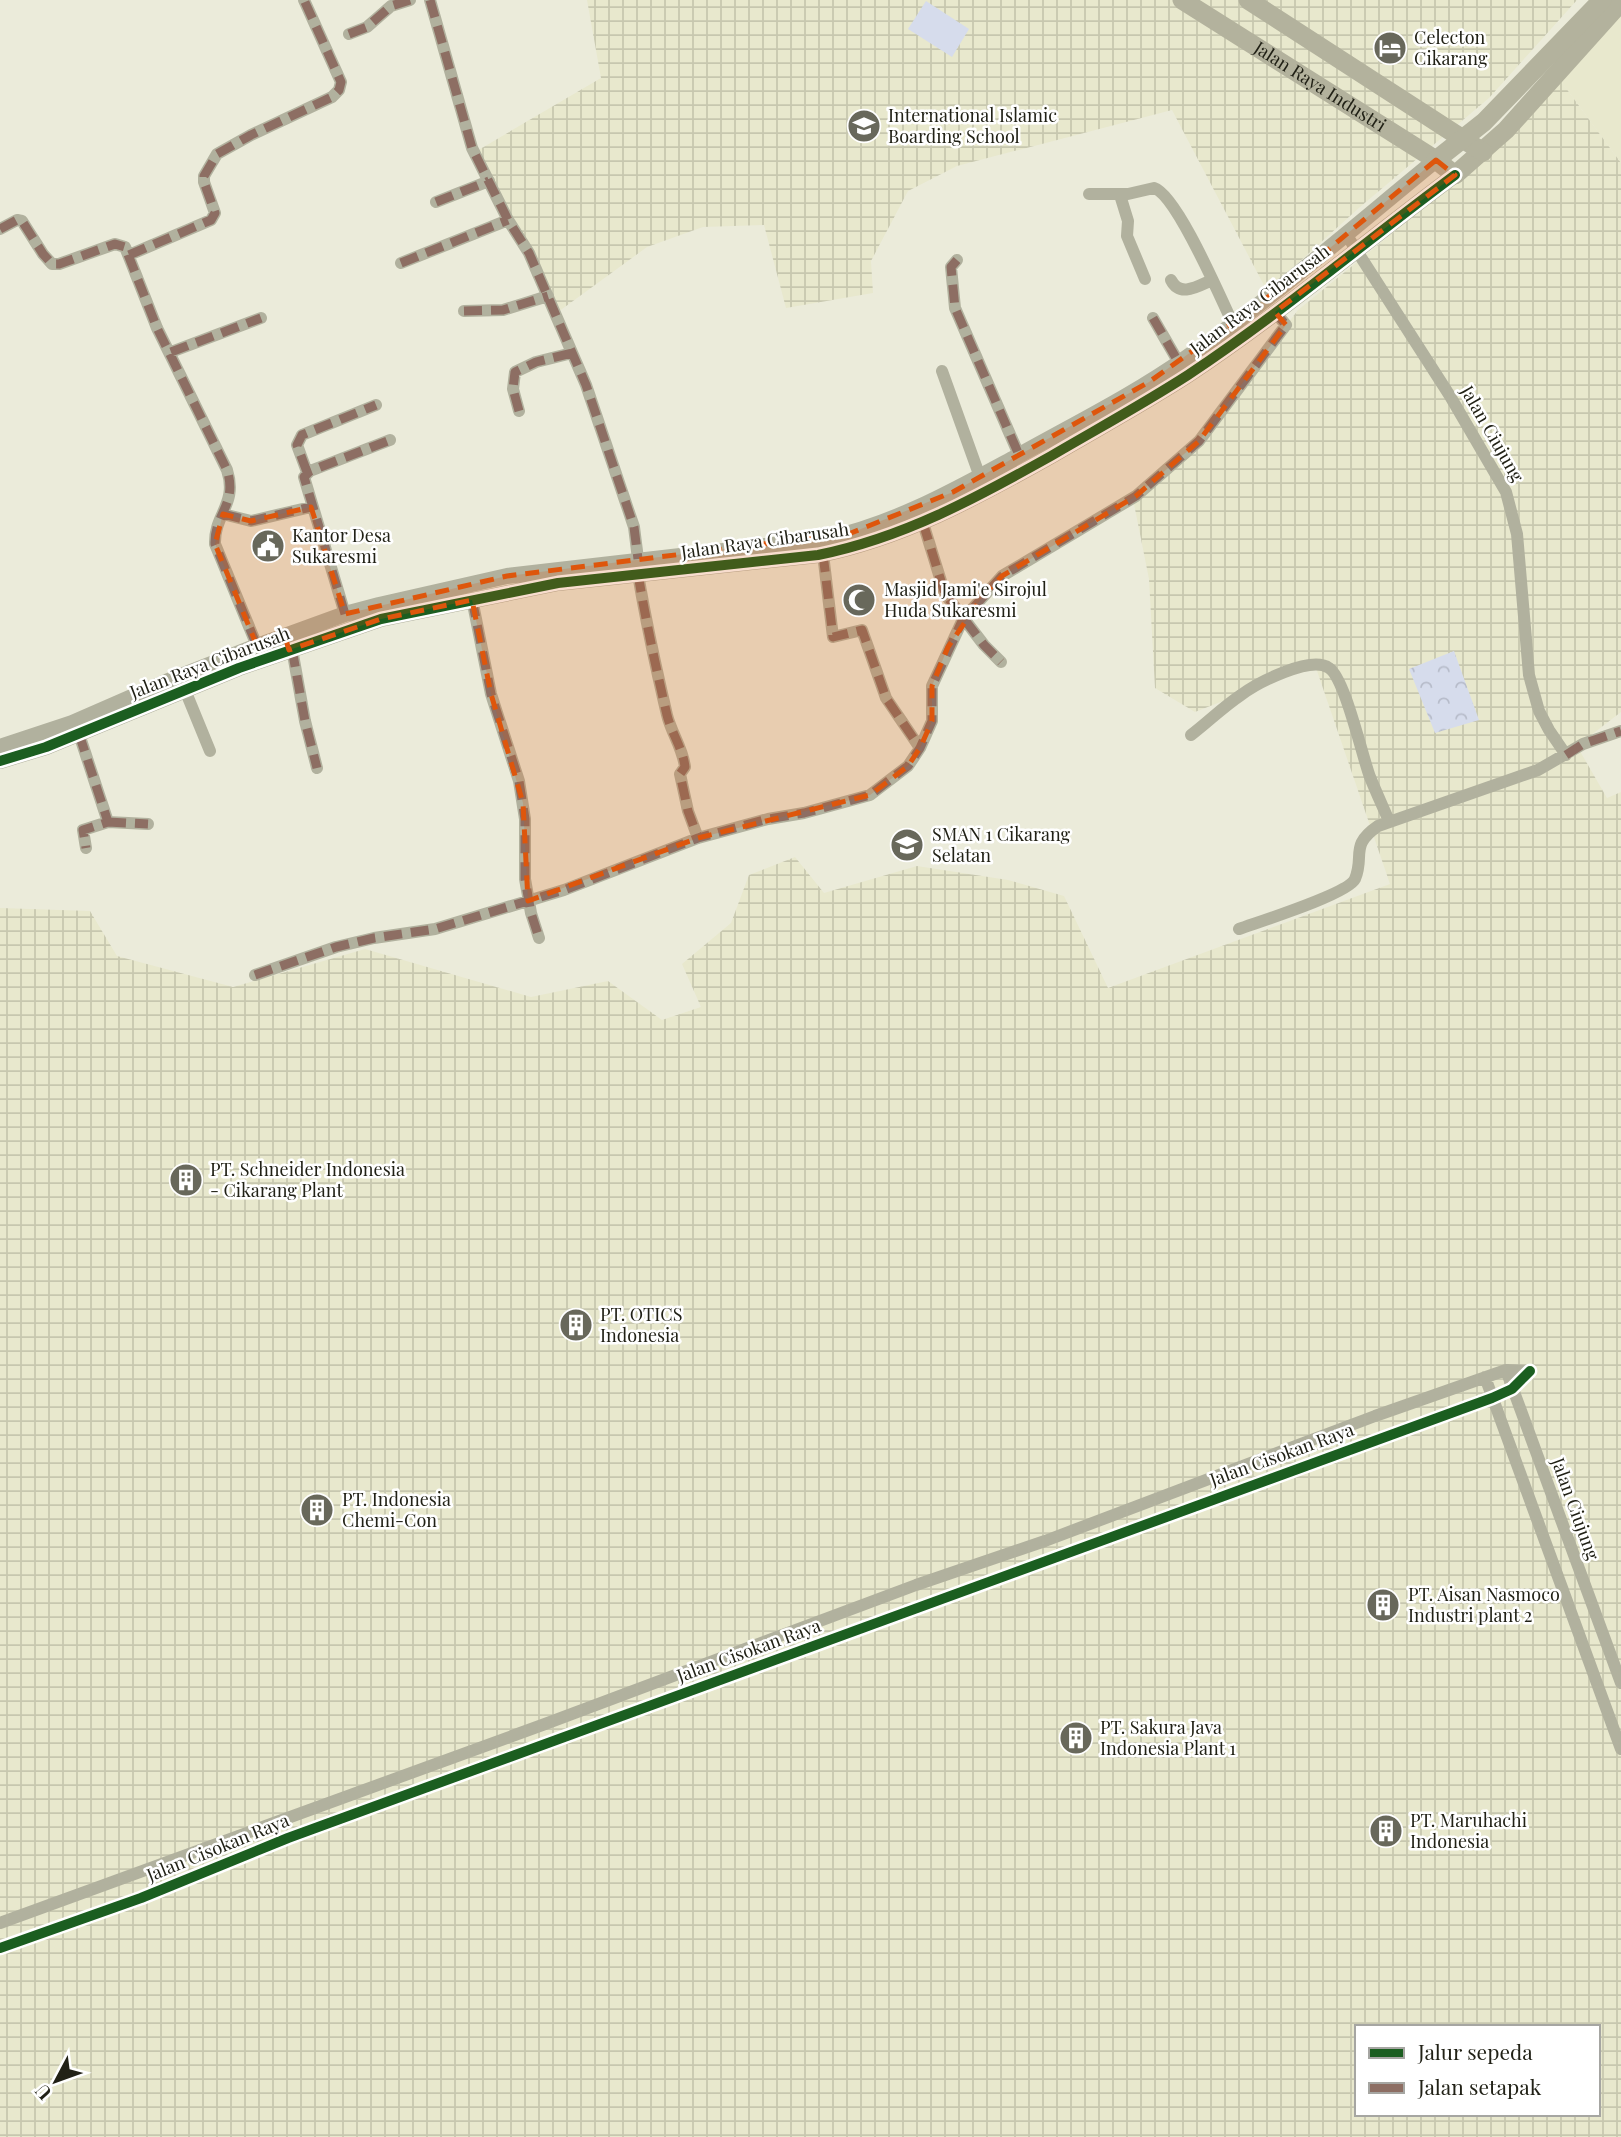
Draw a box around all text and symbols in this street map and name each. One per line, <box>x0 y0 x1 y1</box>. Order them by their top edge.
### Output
place label: Celecton Cikarang <box>1414 25 1488 70</box>
hotel icon: Celecton Cikarang <box>1371 29 1409 67</box>
street label: Jalan Raya Industri <box>1249 35 1391 137</box>
place label: International Islamic Boarding School <box>888 103 1057 148</box>
school or university icon: International Islamic Boarding School <box>845 107 883 145</box>
street label: Jalan Raya Cibarusah <box>1184 238 1335 360</box>
street label: Jalan Ciujung <box>1455 380 1530 486</box>
street label: Jalan Raya Cibarusah <box>678 516 851 564</box>
place label: Kantor Desa Sukaresmi <box>292 523 391 568</box>
public building icon: Kantor Desa Sukaresmi <box>249 527 287 565</box>
place label: Masjid Jami'e Sirojul Huda Sukaresmi <box>884 577 1047 622</box>
mosque icon: Masjid Jami'e Sirojul Huda Sukaresmi <box>840 581 878 619</box>
street label: Jalan Raya Cibarusah <box>125 620 293 704</box>
place label: SMAN 1 Cikarang Selatan <box>932 822 1071 867</box>
school or university icon: SMAN 1 Cikarang Selatan <box>888 826 926 864</box>
place label: PT. Schneider Indonesia - Cikarang Plant <box>210 1157 405 1202</box>
building icon: PT. Schneider Indonesia - Cikarang Plant <box>167 1161 205 1199</box>
place label: PT. OTICS Indonesia <box>600 1302 682 1347</box>
building icon: PT. OTICS Indonesia <box>557 1306 595 1344</box>
street label: Jalan Cisokan Raya <box>1205 1417 1357 1492</box>
street label: Jalan Ciujung <box>1546 1453 1606 1564</box>
place label: PT. Indonesia Chemi-Con <box>342 1487 451 1532</box>
building icon: PT. Indonesia Chemi-Con <box>298 1491 336 1529</box>
place label: PT. Aisan Nasmoco Industri plant 2 <box>1408 1582 1560 1627</box>
building icon: PT. Aisan Nasmoco Industri plant 2 <box>1364 1586 1402 1624</box>
street label: Jalan Cisokan Raya <box>672 1613 824 1688</box>
place label: PT. Sakura Java Indonesia Plant 1 <box>1100 1715 1236 1760</box>
building icon: PT. Sakura Java Indonesia Plant 1 <box>1057 1719 1095 1757</box>
street label: Jalan Cisokan Raya <box>142 1808 292 1887</box>
place label: PT. Maruhachi Indonesia <box>1410 1808 1527 1853</box>
building icon: PT. Maruhachi Indonesia <box>1367 1812 1405 1850</box>
legend <box>1355 2025 1600 2116</box>
text: Jalur sepeda <box>1417 2037 1533 2065</box>
north arrow <box>21 2046 91 2116</box>
text: Jalan setapak <box>1417 2072 1542 2100</box>
text: U <box>28 2079 57 2106</box>

